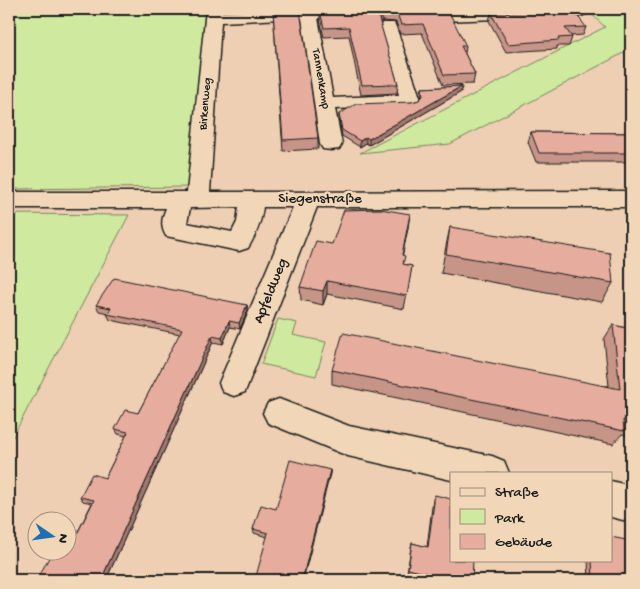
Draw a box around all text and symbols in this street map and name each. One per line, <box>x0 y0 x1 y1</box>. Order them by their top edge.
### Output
street label: Tannenkamp <box>308 47 332 110</box>
street label: Birkenweg <box>197 77 215 132</box>
street label: Siegenstraße <box>278 190 362 208</box>
street label: Apfeldweg <box>250 256 292 326</box>
legend <box>450 472 612 562</box>
text: Straße <box>495 484 539 502</box>
text: Park <box>494 510 525 528</box>
north arrow <box>28 512 78 562</box>
text: N <box>53 532 72 545</box>
text: Gebäude <box>495 534 552 552</box>

